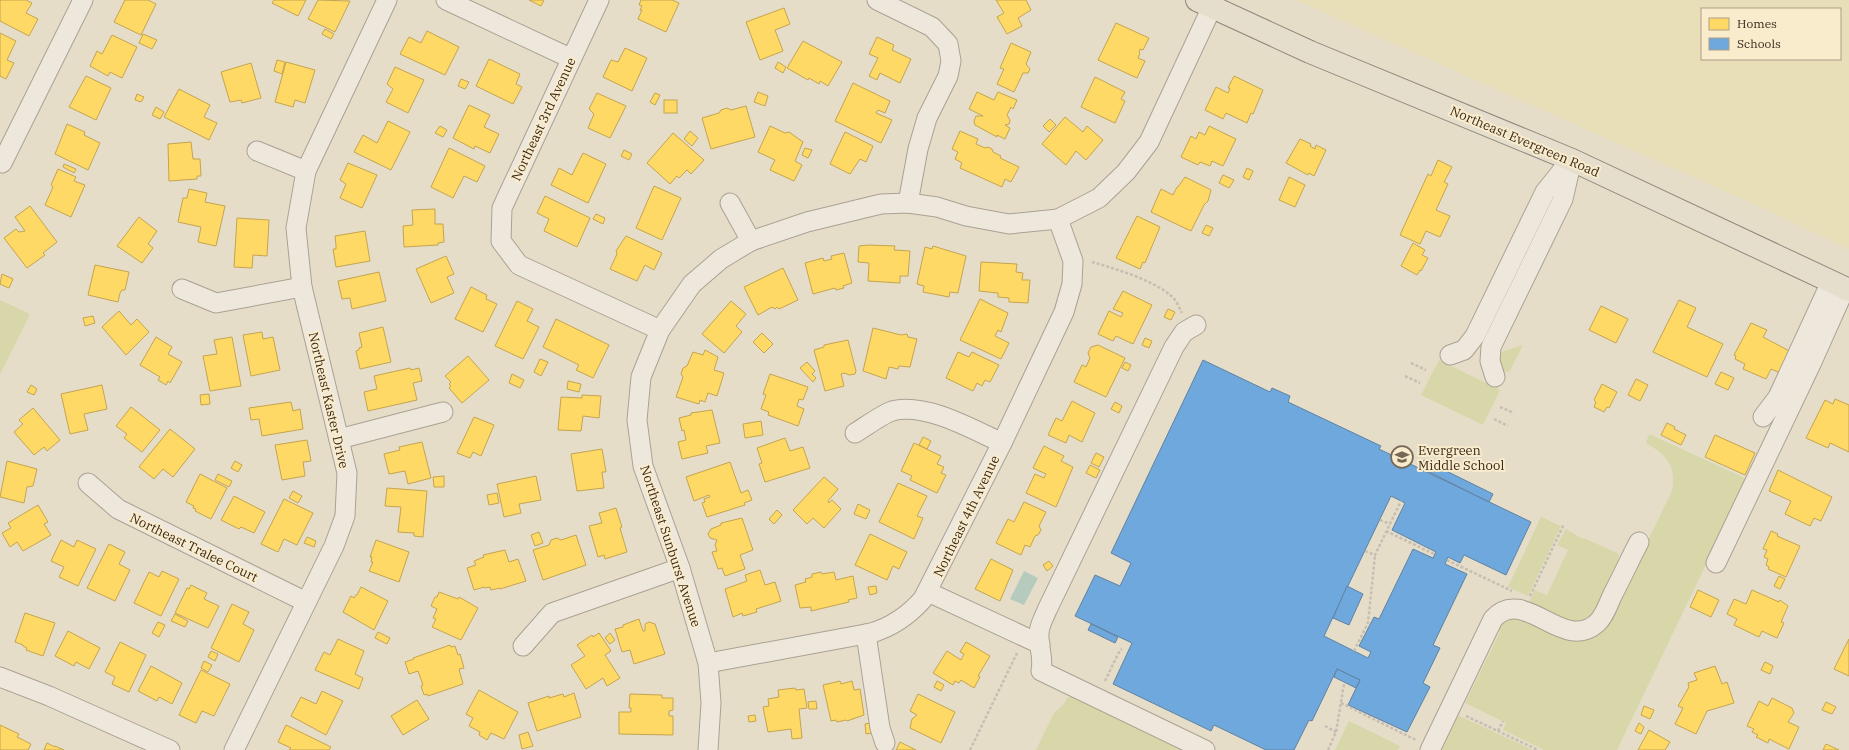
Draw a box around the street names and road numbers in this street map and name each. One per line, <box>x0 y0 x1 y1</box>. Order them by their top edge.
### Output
street label: Northeast 3rd Avenue <box>507 55 580 184</box>
street label: Northeast Evergreen Road <box>1447 102 1602 181</box>
street label: Northeast Kaster Drive <box>305 330 352 470</box>
street label: Northeast 4th Avenue <box>930 453 1003 580</box>
street label: Northeast Sunburst Avenue <box>636 463 705 629</box>
street label: Northeast Tralee Court <box>127 509 261 586</box>

